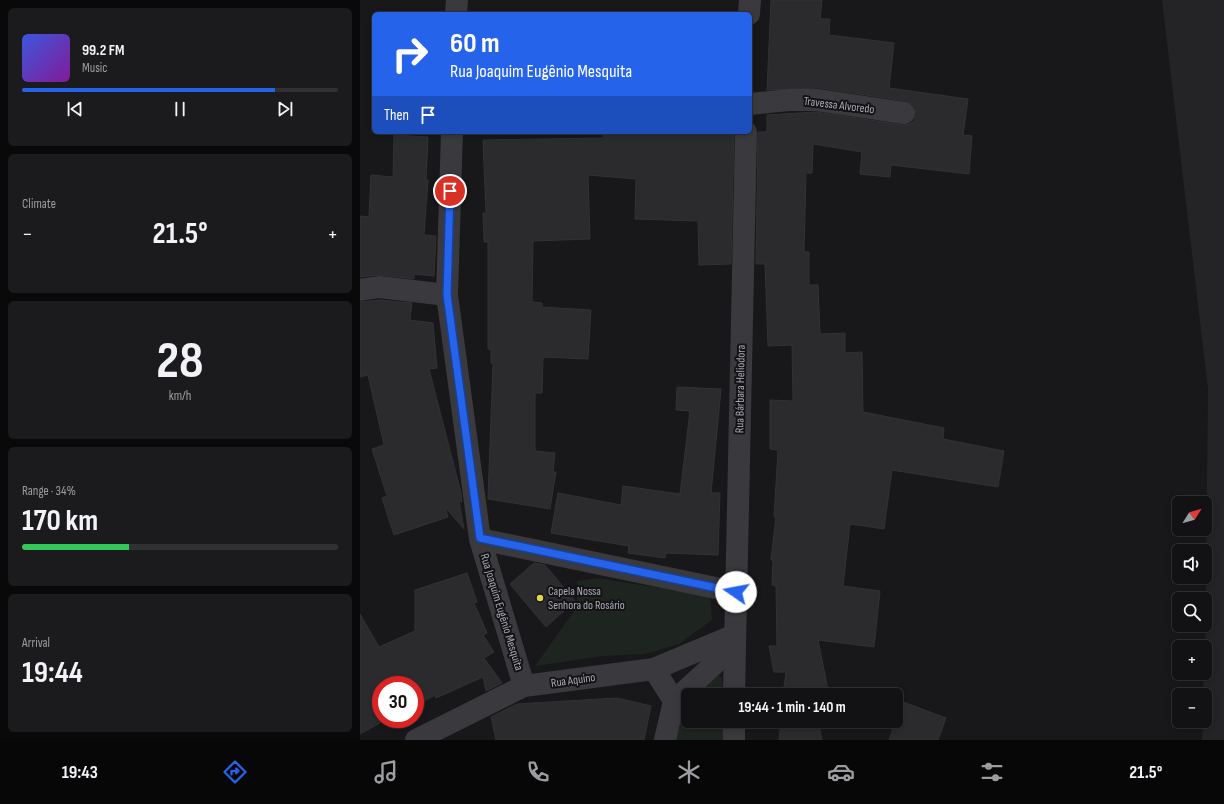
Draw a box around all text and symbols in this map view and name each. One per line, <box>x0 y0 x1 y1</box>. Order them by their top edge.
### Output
text: 60 m <box>450 27 499 60</box>
icon: right <box>384 28 436 80</box>
text: 99.2 FM <box>82 41 124 60</box>
text: Music <box>82 60 107 76</box>
text: Rua Joaquim Eugênio Mesquita <box>450 61 632 82</box>
street label: Travessa Alvoredo <box>803 94 875 117</box>
icon: previous <box>64 98 86 120</box>
icon: pause <box>169 98 191 120</box>
icon: next <box>274 98 296 120</box>
icon: arrive <box>417 104 439 126</box>
text: Then <box>384 106 409 125</box>
pin <box>433 174 467 208</box>
icon: arrive <box>439 180 461 202</box>
text: Climate <box>22 196 56 212</box>
text: 21.5° <box>152 216 208 252</box>
text: − <box>22 221 33 248</box>
text: + <box>327 221 338 248</box>
text: 28 <box>156 330 204 393</box>
street label: Rua Bárbara Heliodora <box>732 344 749 433</box>
text: km/h <box>169 388 191 404</box>
text: Range · 34% <box>22 483 76 499</box>
north arrow <box>1172 496 1212 536</box>
map controls <box>1172 496 1212 728</box>
text: 170 km <box>22 503 98 539</box>
button: sound <box>1172 544 1212 584</box>
street label: Rua Joaquim Eugênio Mesquita <box>477 552 527 673</box>
position arrow <box>715 571 757 613</box>
place label: Capela Nossa Senhora do Rosário <box>548 584 625 613</box>
button: search <box>1172 592 1212 632</box>
marker: Capela Nossa Senhora do Rosário <box>535 593 545 603</box>
text: Arrival <box>22 635 50 651</box>
button: + <box>1172 640 1212 680</box>
text: 19:44 <box>22 655 83 691</box>
street label: Rua Aquino <box>550 670 596 691</box>
speed limit sign: 30 <box>372 676 424 728</box>
button: − <box>1172 688 1212 728</box>
text: 19:44 · 1 min · 140 m <box>738 698 846 717</box>
icon: directions <box>221 758 249 786</box>
icon: music <box>372 758 400 786</box>
icon: phone <box>524 758 552 786</box>
icon: climate <box>675 758 703 786</box>
icon: car <box>827 758 855 786</box>
icon: filters <box>978 758 1006 786</box>
text: 19:43 <box>62 762 98 783</box>
text: 21.5° <box>1129 762 1162 783</box>

